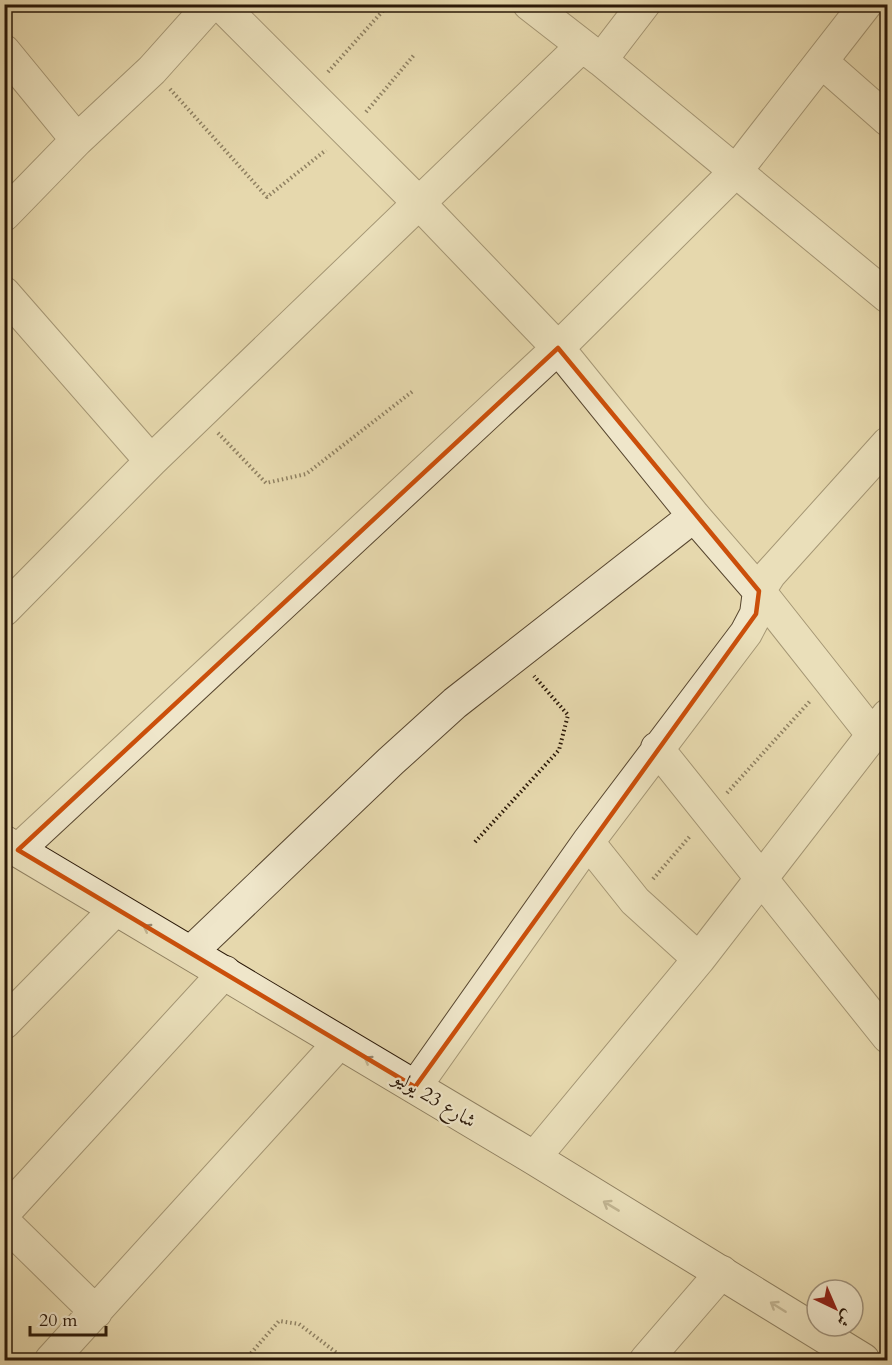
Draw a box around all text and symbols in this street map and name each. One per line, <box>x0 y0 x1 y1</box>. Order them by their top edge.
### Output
one-way arrow <box>143 923 160 935</box>
one-way arrow <box>364 1055 381 1067</box>
street label: شارع 23 يوليو <box>385 1063 481 1138</box>
one-way arrow <box>603 1199 620 1211</box>
north arrow <box>805 1278 865 1338</box>
scale bar <box>30 1299 106 1337</box>
one-way arrow <box>770 1301 787 1313</box>
text: ش <box>831 1305 858 1331</box>
text: 20 m <box>39 1308 78 1333</box>

